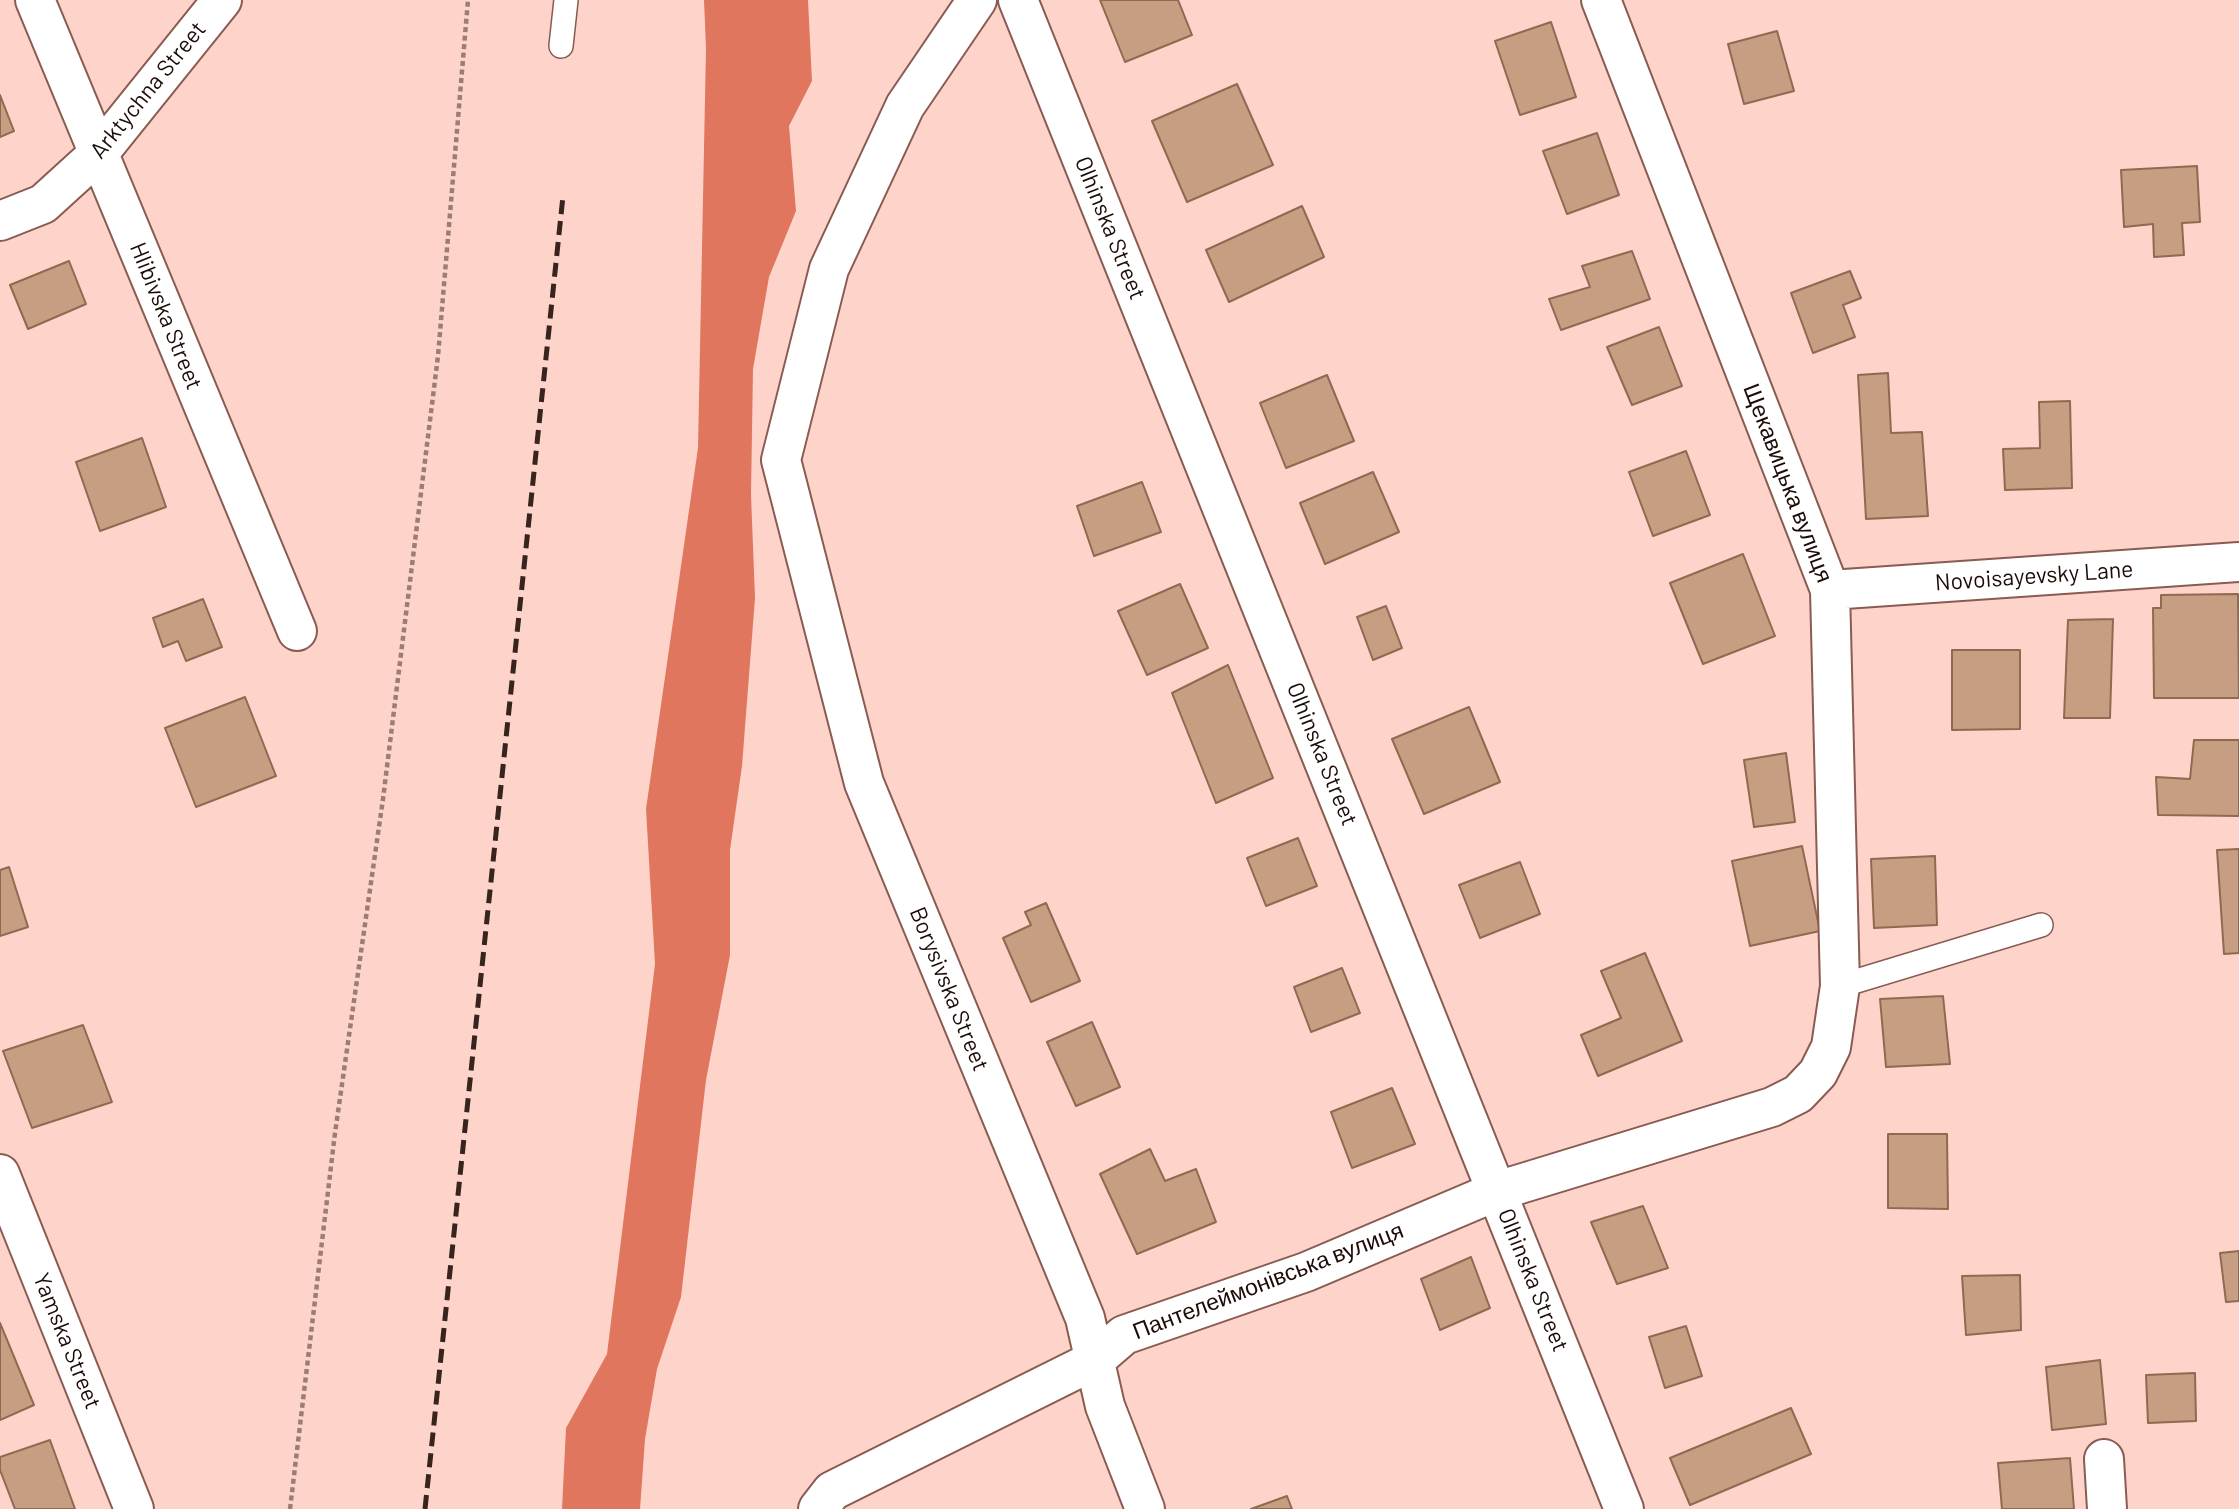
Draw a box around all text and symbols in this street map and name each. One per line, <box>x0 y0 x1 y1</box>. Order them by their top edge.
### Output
street label: Arktychna Street <box>84 16 212 164</box>
street label: Olhinska Street <box>1069 152 1151 304</box>
street label: Hlibivska Street <box>124 238 208 394</box>
street label: Щекавицька вулиця <box>1737 380 1839 586</box>
street label: Novoisayevsky Lane <box>1934 555 2134 597</box>
street label: Olhinska Street <box>1281 678 1363 830</box>
street label: Borysivska Street <box>904 903 994 1075</box>
street label: Olhinska Street <box>1492 1204 1574 1356</box>
street label: Пантелеймонівська вулиця <box>1129 1217 1407 1345</box>
street label: Yamska Street <box>27 1269 107 1413</box>

